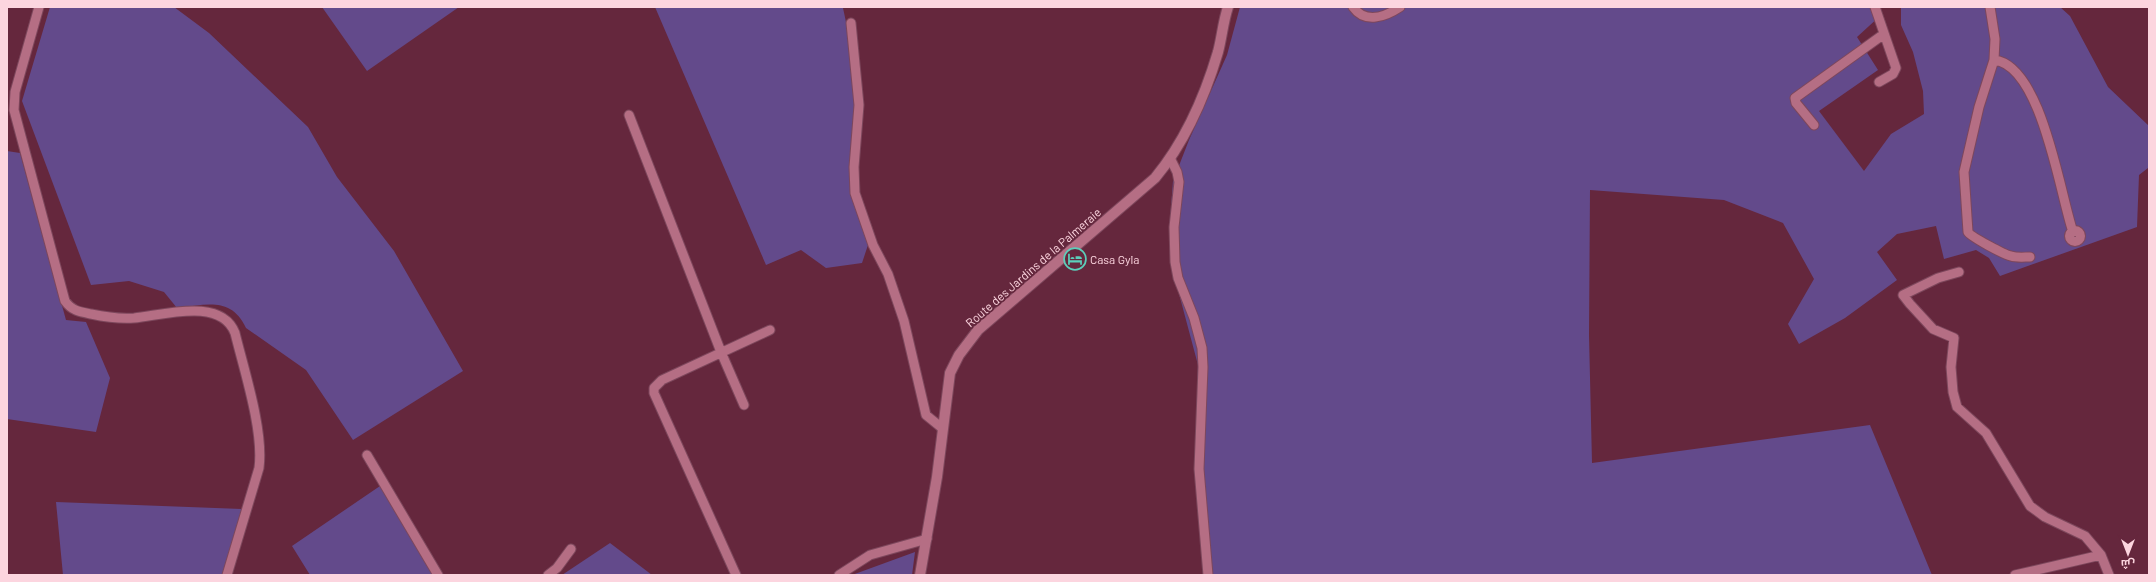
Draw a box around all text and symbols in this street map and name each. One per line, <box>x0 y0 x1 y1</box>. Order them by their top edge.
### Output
street label: Route des Jardins de la Palmeraie <box>962 204 1104 330</box>
hotel icon: Casa Gyla <box>1062 246 1088 272</box>
place label: Casa Gyla <box>1090 252 1139 266</box>
north arrow <box>2108 534 2148 574</box>
text: ش <box>2121 557 2135 571</box>

